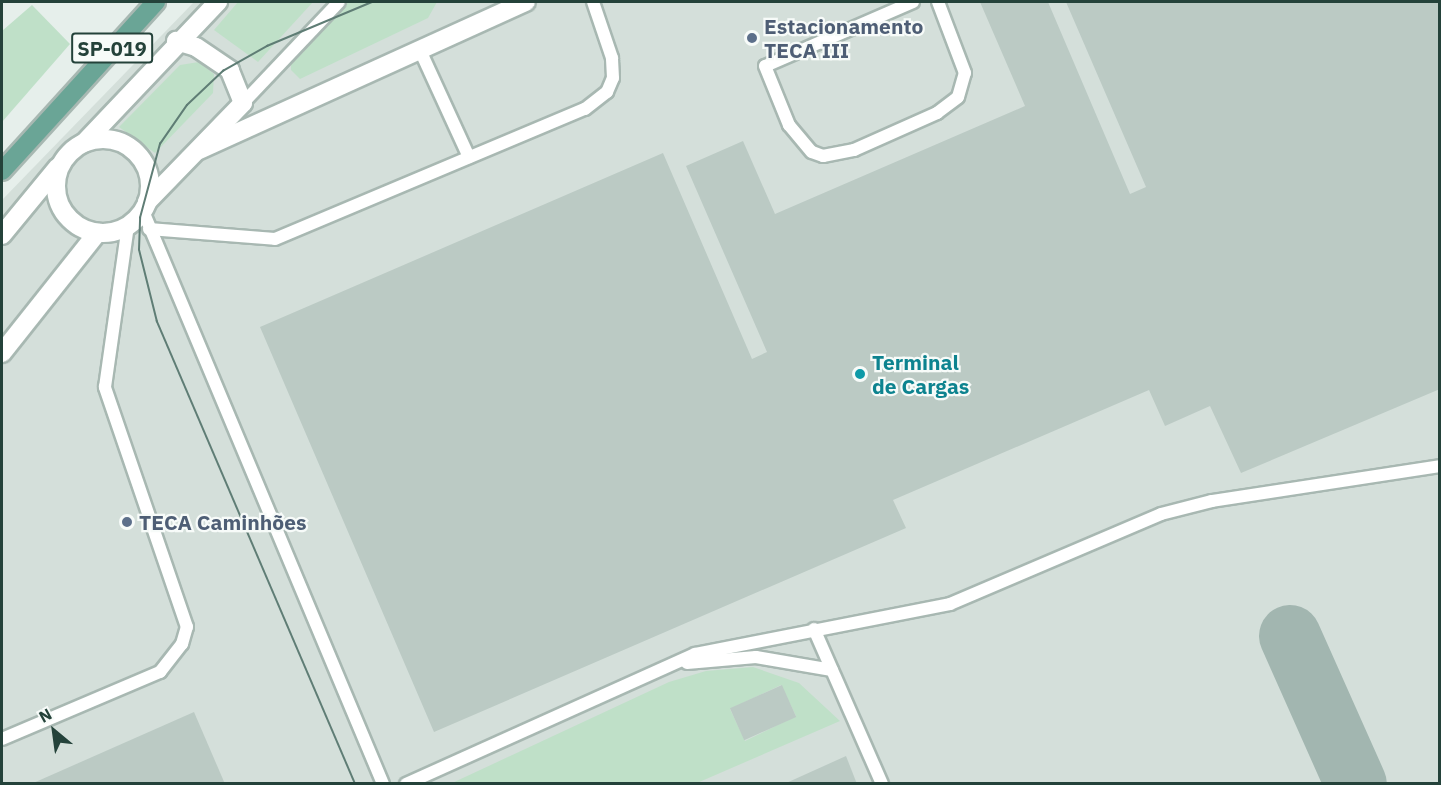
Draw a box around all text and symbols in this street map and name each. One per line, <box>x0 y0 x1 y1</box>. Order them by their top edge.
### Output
place label: Estacionamento TECA III <box>764 13 923 63</box>
road number: SP-019 <box>70 31 154 65</box>
marker: Estacionamento TECA III <box>745 31 759 45</box>
place label: Terminal de Cargas <box>872 349 969 399</box>
marker: Terminal de Cargas <box>853 367 867 381</box>
place label: TECA Caminhões <box>139 509 307 535</box>
marker: TECA Caminhões <box>120 515 134 529</box>
north arrow <box>24 701 84 761</box>
text: N <box>35 704 55 727</box>

